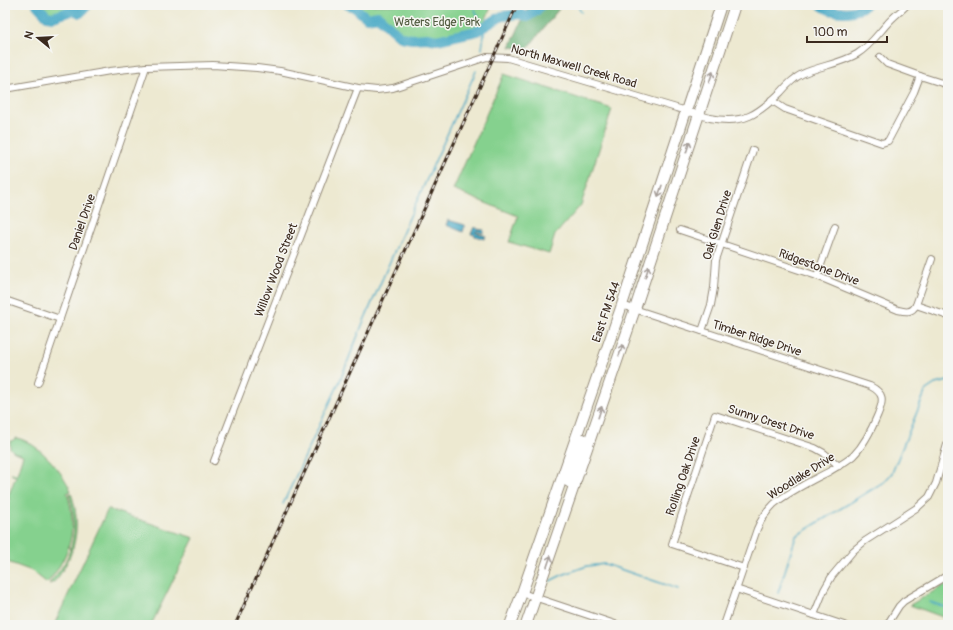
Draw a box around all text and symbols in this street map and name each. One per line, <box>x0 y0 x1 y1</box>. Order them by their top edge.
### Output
park label: Waters Edge Park <box>394 15 480 30</box>
north arrow <box>18 18 58 58</box>
scale bar <box>807 18 887 44</box>
text: 100 m <box>813 25 848 40</box>
text: N <box>22 29 36 41</box>
street label: North Maxwell Creek Road <box>509 41 639 92</box>
one-way arrow <box>708 71 715 84</box>
one-way arrow <box>685 141 692 154</box>
one-way arrow <box>656 184 663 197</box>
street label: Oak Glen Drive <box>700 188 735 262</box>
street label: Daniel Drive <box>66 192 99 252</box>
street label: Willow Wood Street <box>252 221 301 319</box>
street label: Ridgestone Drive <box>777 246 861 289</box>
one-way arrow <box>644 266 651 279</box>
street label: East FM 544 <box>589 280 624 345</box>
street label: Timber Ridge Drive <box>710 317 803 360</box>
one-way arrow <box>617 344 625 356</box>
street label: Sunny Crest Drive <box>726 401 816 444</box>
one-way arrow <box>596 406 604 418</box>
street label: Rolling Oak Drive <box>663 434 704 518</box>
street label: Woodlake Drive <box>765 450 838 503</box>
one-way arrow <box>546 555 553 568</box>

